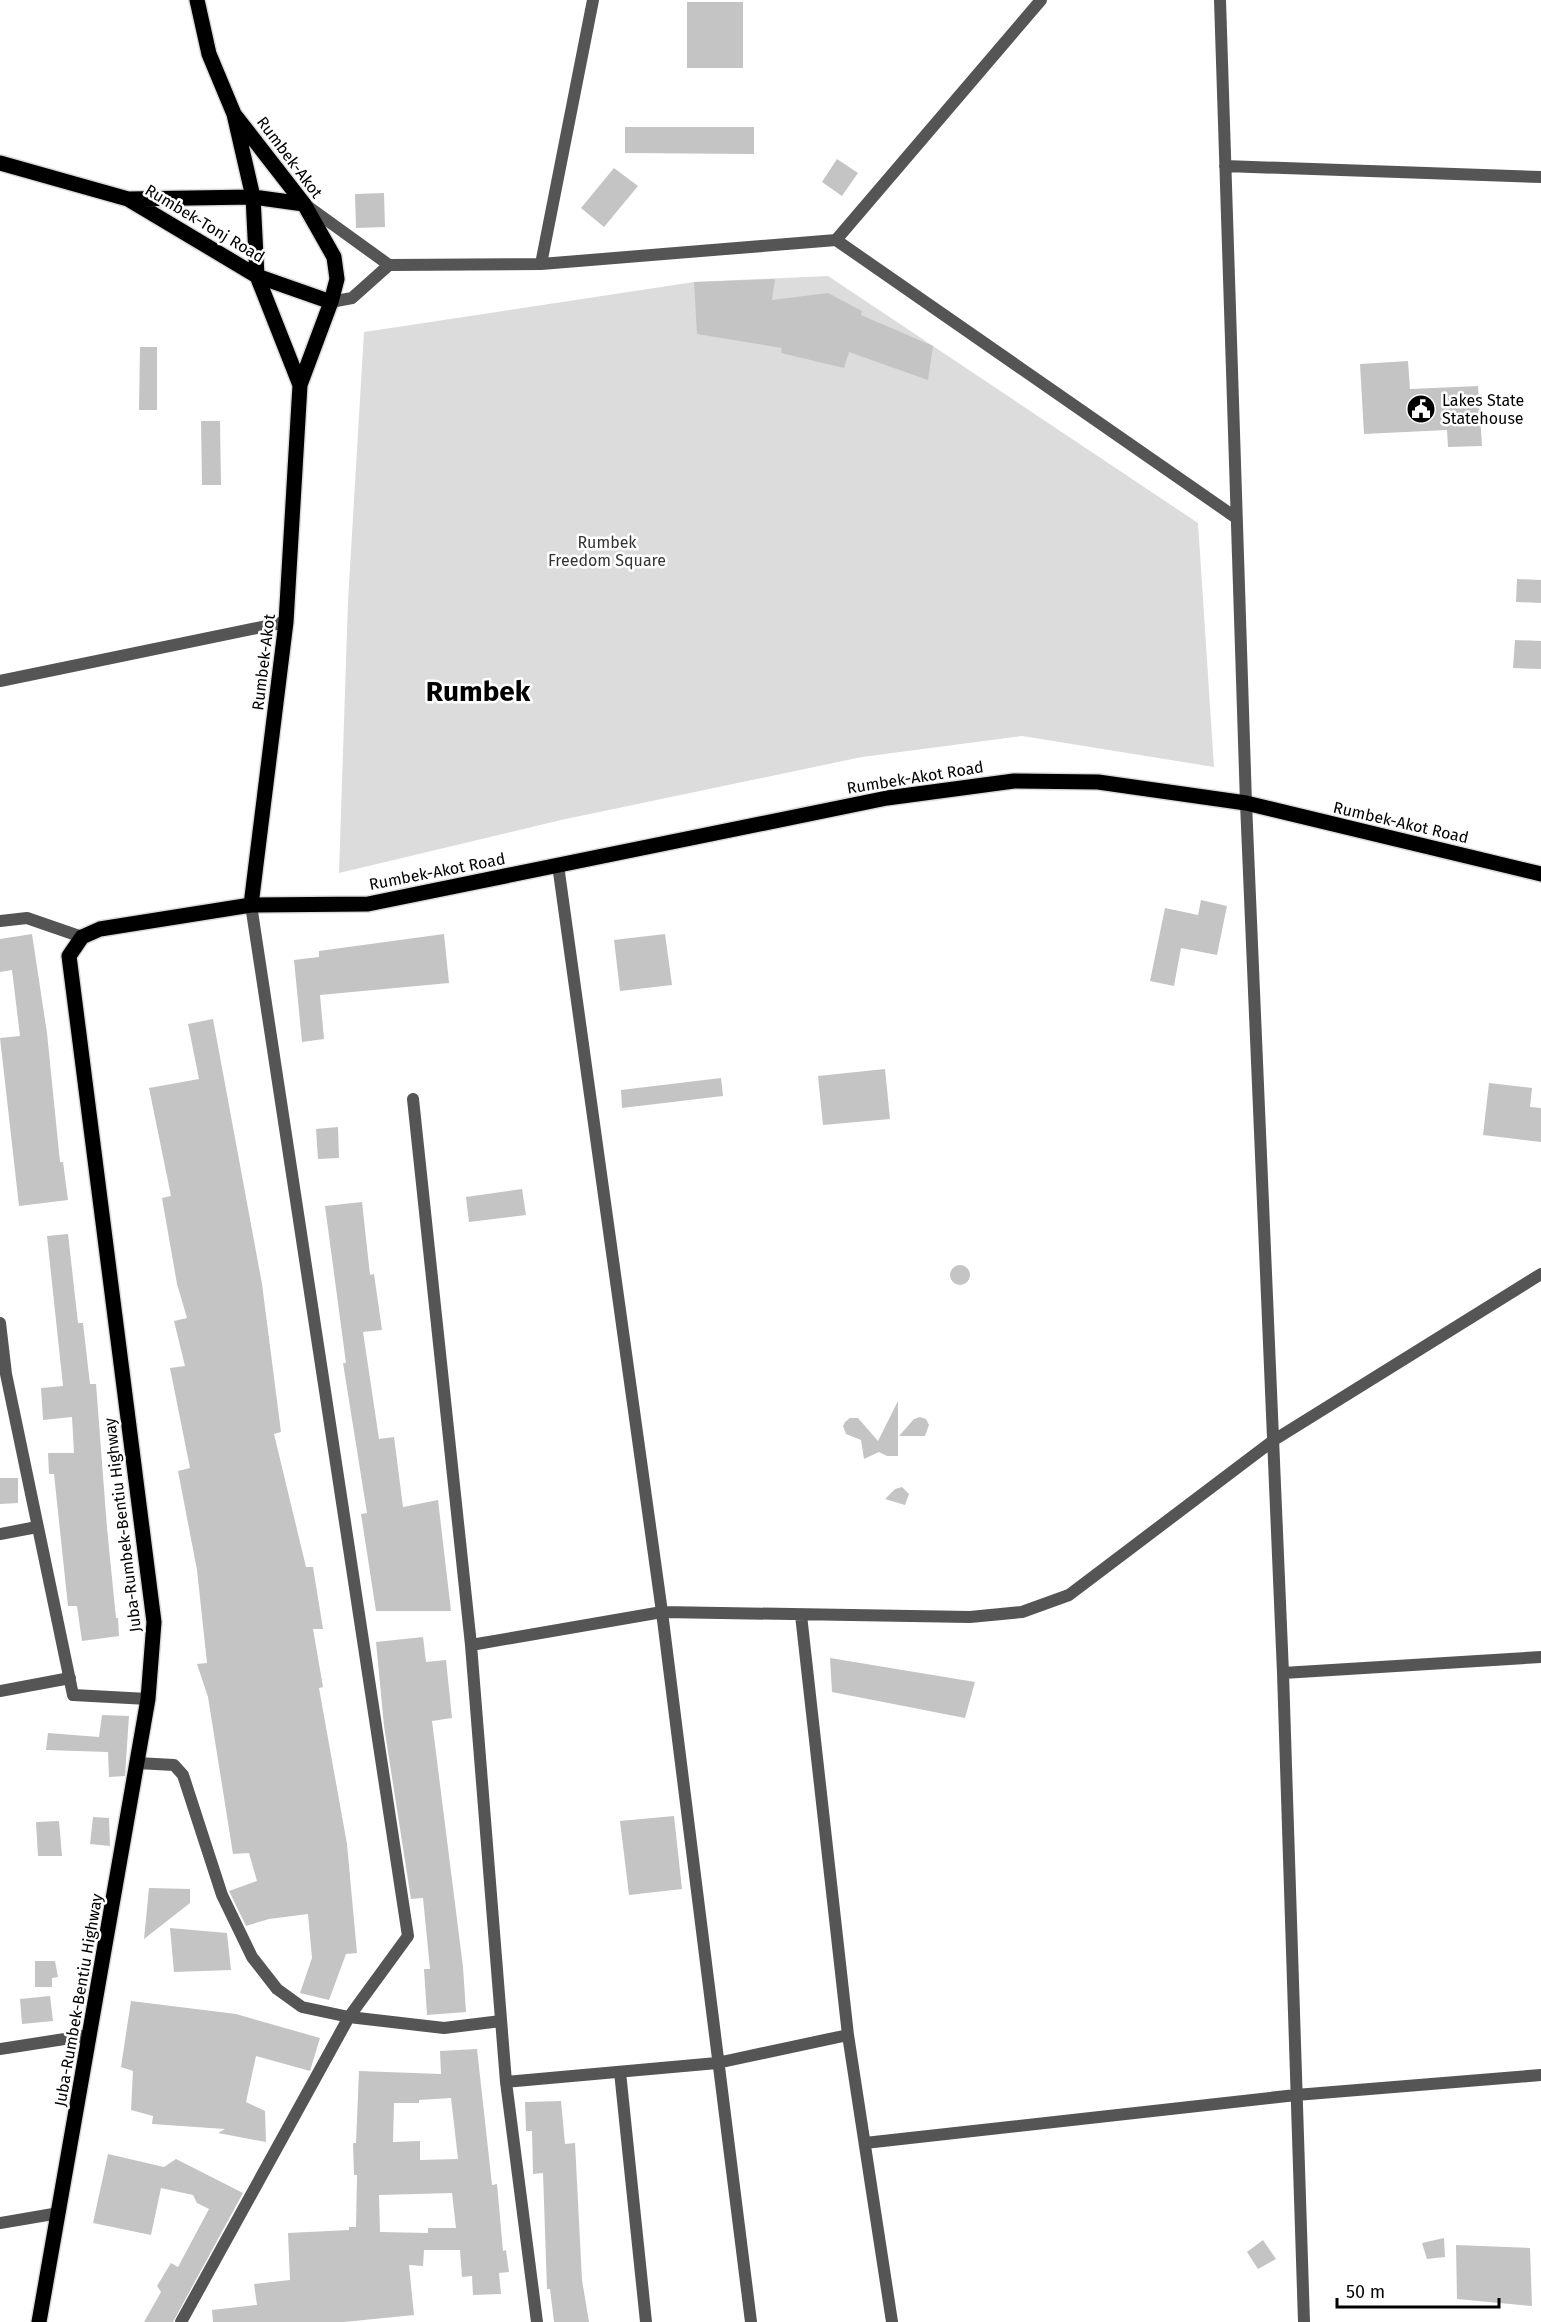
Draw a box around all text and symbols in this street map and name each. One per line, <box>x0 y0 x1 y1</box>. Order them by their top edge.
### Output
street label: Rumbek-Akot <box>253 113 327 202</box>
street label: Rumbek-Tonj Road <box>142 180 268 267</box>
place label: Lakes State Statehouse <box>1442 391 1524 428</box>
public building icon: Lakes State Statehouse <box>1405 393 1437 425</box>
park label: Rumbek Freedom Square <box>548 533 666 570</box>
street label: Rumbek-Akot <box>248 612 279 711</box>
district label: Rumbek <box>426 675 531 708</box>
street label: Rumbek-Akot Road <box>845 757 985 798</box>
street label: Rumbek-Akot Road <box>1331 798 1470 847</box>
street label: Rumbek-Akot Road <box>367 849 507 894</box>
street label: Juba-Rumbek-Bentiu Highway <box>100 1417 145 1633</box>
street label: Juba-Rumbek-Bentiu Highway <box>50 1892 107 2108</box>
scale bar <box>1337 2271 1499 2309</box>
text: 50 m <box>1346 2281 1385 2303</box>

